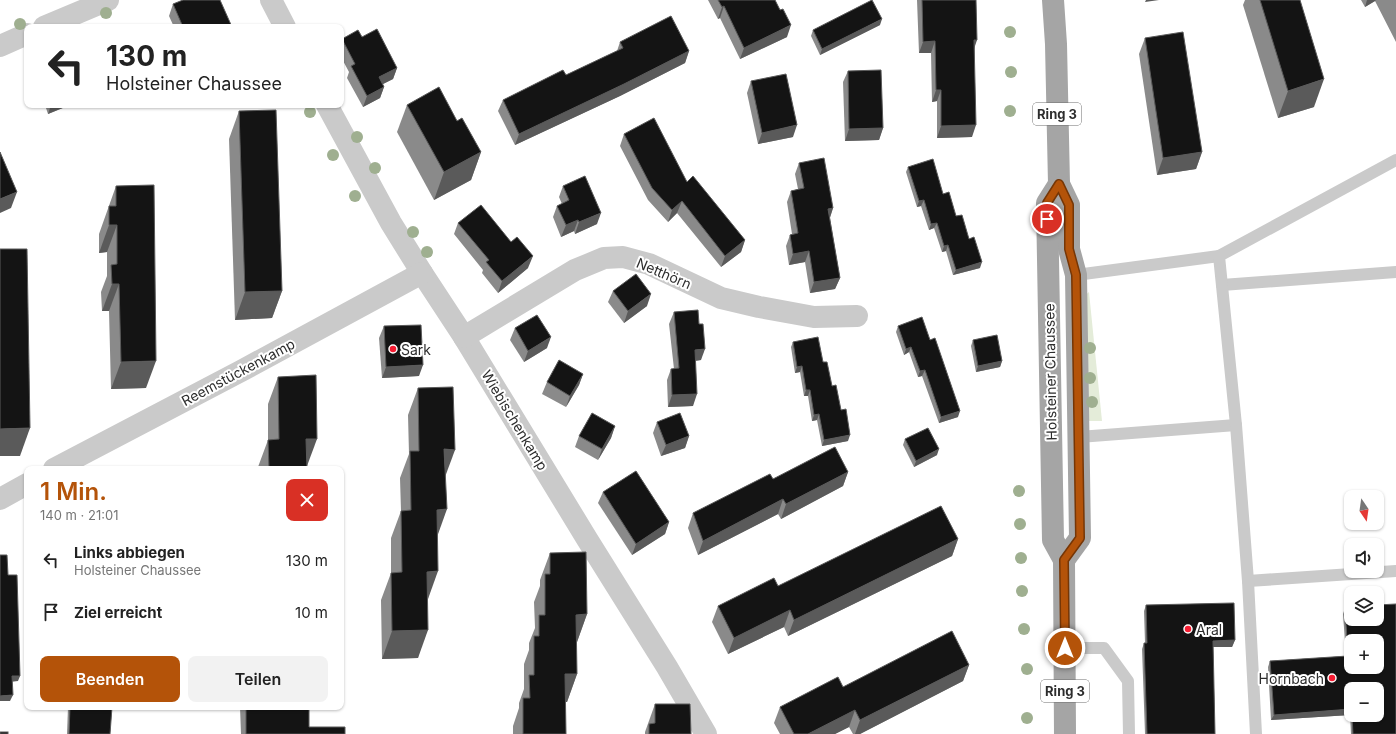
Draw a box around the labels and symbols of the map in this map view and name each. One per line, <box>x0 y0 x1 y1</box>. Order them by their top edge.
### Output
road number: Ring 3 <box>1033 103 1081 125</box>
pin <box>1030 202 1064 236</box>
street label: Netthörn <box>634 254 694 292</box>
street label: Holsteiner Chaussee <box>1040 303 1060 441</box>
street label: Reemstückenkamp <box>178 335 298 409</box>
place label: Sark <box>401 341 431 358</box>
marker: Sark <box>388 344 398 354</box>
street label: Wiebischenkamp <box>478 367 552 473</box>
north arrow <box>1344 490 1384 530</box>
place label: Aral <box>1196 621 1222 638</box>
marker: Aral <box>1183 624 1193 634</box>
position arrow <box>1044 627 1086 669</box>
place label: Hornbach <box>1259 670 1324 687</box>
marker: Hornbach <box>1327 673 1337 683</box>
road number: Ring 3 <box>1041 680 1089 702</box>

